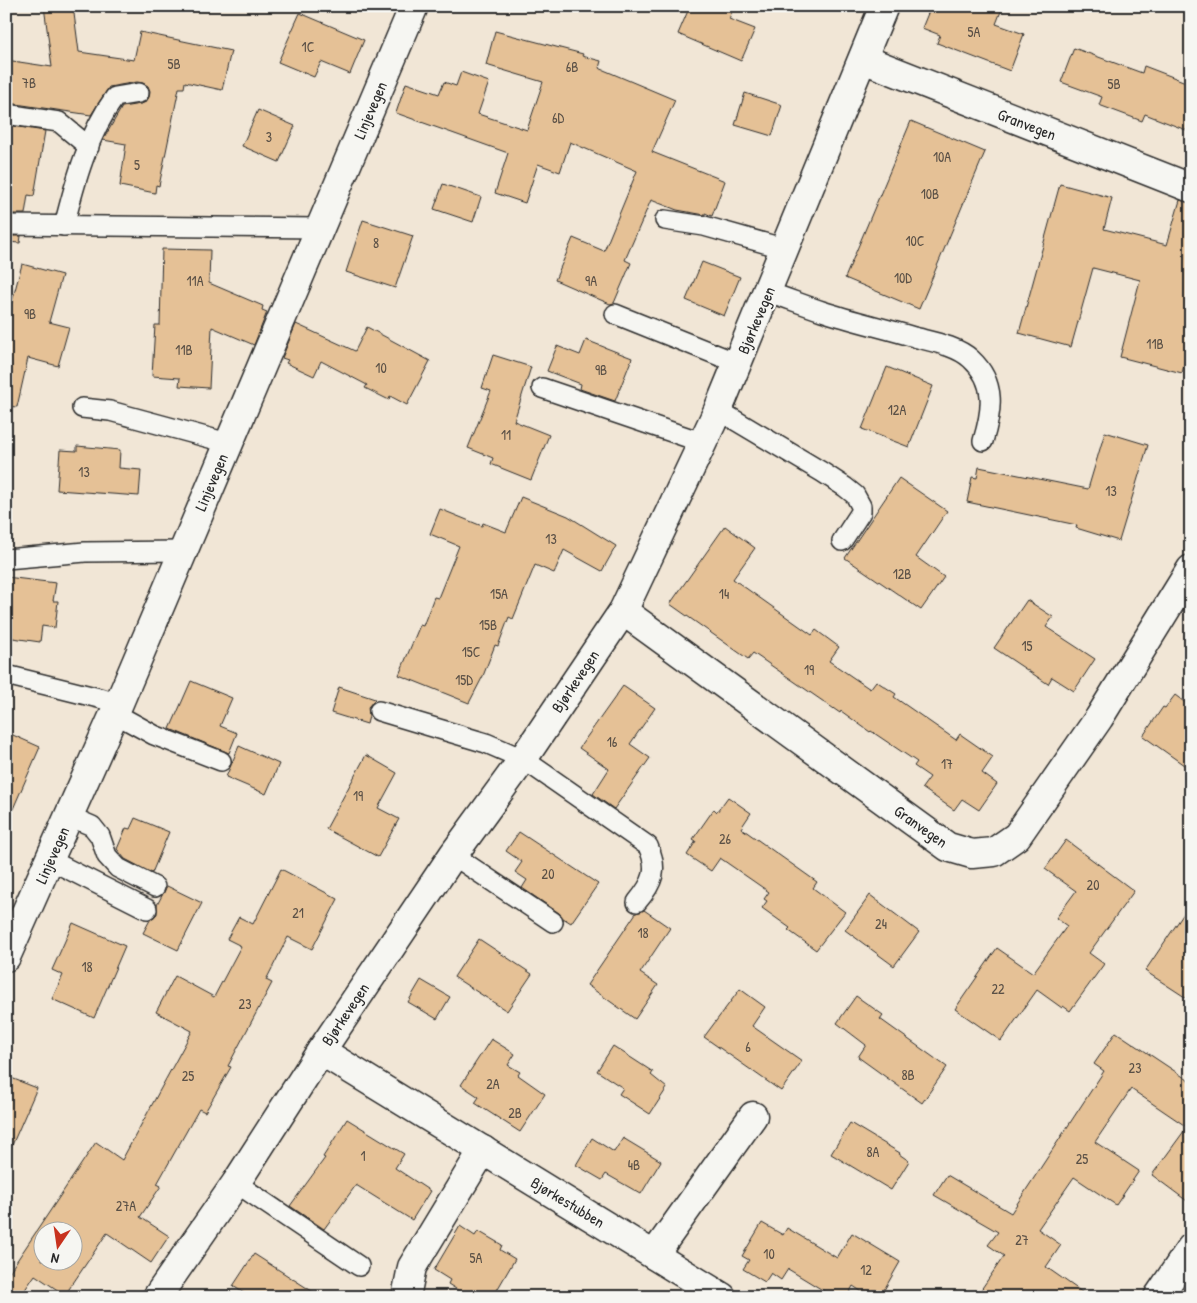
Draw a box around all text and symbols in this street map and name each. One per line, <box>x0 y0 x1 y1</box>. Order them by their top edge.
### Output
house number: 5A <box>968 22 981 41</box>
house number: 1C <box>302 37 315 56</box>
house number: 5B <box>167 54 181 73</box>
house number: 6B <box>566 57 578 76</box>
house number: 7B <box>22 73 36 92</box>
house number: 5B <box>1107 74 1121 93</box>
street label: Linjevegen <box>348 78 392 142</box>
street label: Granvegen <box>995 103 1059 145</box>
house number: 6D <box>552 108 564 127</box>
house number: 3 <box>266 127 272 146</box>
house number: 10A <box>933 147 951 166</box>
house number: 5 <box>134 155 140 174</box>
house number: 10B <box>921 184 939 203</box>
house number: 10C <box>905 231 925 250</box>
house number: 8 <box>373 233 379 252</box>
house number: 10D <box>894 268 912 287</box>
house number: 11A <box>187 271 204 290</box>
house number: 9A <box>585 271 597 290</box>
street label: Bjørkevegen <box>732 283 780 357</box>
house number: 9B <box>24 304 36 323</box>
house number: 11B <box>1146 334 1164 353</box>
house number: 11B <box>175 340 193 359</box>
house number: 10 <box>375 358 387 377</box>
house number: 9B <box>595 360 607 379</box>
house number: 12A <box>888 400 906 419</box>
house number: 11 <box>501 425 511 444</box>
street label: Linjevegen <box>189 450 233 514</box>
house number: 13 <box>78 462 90 481</box>
house number: 13 <box>1105 481 1117 500</box>
house number: 13 <box>545 529 557 548</box>
house number: 12B <box>893 564 911 583</box>
house number: 15A <box>490 584 508 603</box>
house number: 14 <box>719 584 729 603</box>
house number: 15B <box>479 615 497 634</box>
house number: 15 <box>1021 636 1033 655</box>
house number: 15C <box>462 642 481 661</box>
street label: Bjørkevegen <box>546 645 604 717</box>
house number: 19 <box>804 660 814 679</box>
house number: 15D <box>455 670 473 689</box>
house number: 16 <box>607 732 618 751</box>
house number: 17 <box>941 754 953 773</box>
house number: 19 <box>353 786 363 805</box>
street label: Granvegen <box>890 800 952 852</box>
street label: Linjevegen <box>30 823 74 887</box>
house number: 26 <box>719 829 731 848</box>
house number: 20 <box>542 864 554 883</box>
house number: 20 <box>1087 875 1099 894</box>
house number: 21 <box>292 903 304 922</box>
house number: 24 <box>875 914 887 933</box>
house number: 18 <box>637 923 649 942</box>
house number: 18 <box>81 957 93 976</box>
street label: Bjørkevegen <box>316 978 374 1050</box>
house number: 22 <box>991 979 1005 998</box>
house number: 23 <box>239 994 251 1013</box>
house number: 6 <box>745 1037 751 1056</box>
house number: 23 <box>1129 1058 1141 1077</box>
house number: 8B <box>901 1065 915 1084</box>
house number: 25 <box>182 1066 194 1085</box>
house number: 2A <box>486 1074 500 1093</box>
house number: 2B <box>508 1103 522 1122</box>
house number: 8A <box>867 1142 880 1161</box>
house number: 1 <box>360 1146 366 1165</box>
house number: 25 <box>1076 1149 1088 1168</box>
house number: 4B <box>628 1155 640 1174</box>
street label: Bjørkestubben <box>527 1171 609 1233</box>
house number: 27A <box>116 1196 136 1215</box>
north arrow <box>32 1220 82 1270</box>
house number: 27 <box>1015 1230 1029 1249</box>
house number: 10 <box>763 1244 775 1263</box>
house number: 5A <box>470 1248 483 1267</box>
text: N <box>49 1249 61 1269</box>
house number: 12 <box>860 1260 872 1279</box>

